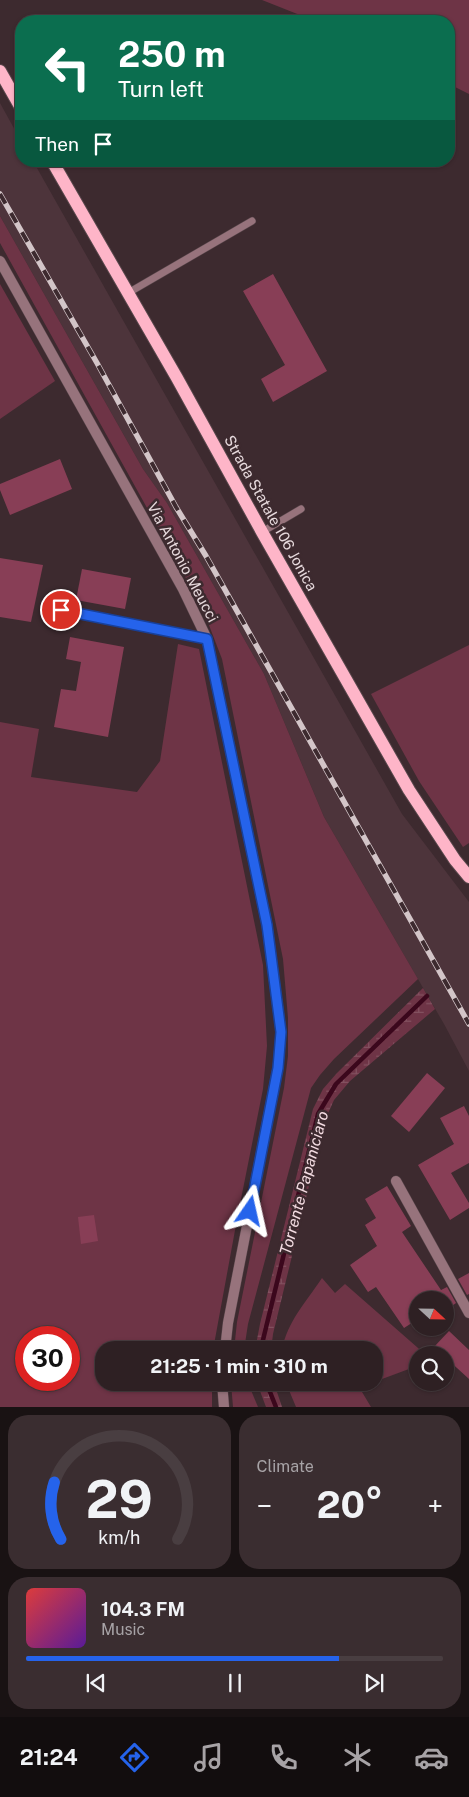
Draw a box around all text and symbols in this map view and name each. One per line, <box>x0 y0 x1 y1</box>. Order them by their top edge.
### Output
text: 250 m <box>118 34 226 75</box>
icon: left <box>35 35 100 100</box>
text: Turn left <box>118 76 204 102</box>
icon: arrive <box>89 130 117 158</box>
text: Then <box>35 133 79 155</box>
street label: Strada Statale 106 Jonica <box>221 432 321 594</box>
street label: Via Antonio Meucci <box>144 499 222 625</box>
pin <box>40 589 82 631</box>
icon: arrive <box>47 596 75 624</box>
water label: Torrente Papaniciaro <box>276 1109 332 1257</box>
position arrow <box>223 1184 275 1236</box>
north arrow <box>409 1291 454 1336</box>
map controls <box>409 1291 454 1391</box>
speed limit sign: 30 <box>15 1326 80 1391</box>
button: search <box>409 1346 454 1391</box>
text: 21:25 · 1 min · 310 m <box>150 1355 328 1377</box>
text: Climate <box>257 1457 314 1476</box>
text: 29 <box>86 1469 153 1530</box>
text: 20° <box>316 1482 383 1527</box>
text: − <box>257 1489 272 1522</box>
text: + <box>427 1489 443 1522</box>
text: km/h <box>98 1527 140 1548</box>
text: 104.3 FM <box>101 1598 185 1620</box>
text: Music <box>101 1620 145 1639</box>
icon: previous <box>82 1669 110 1697</box>
icon: pause <box>221 1669 249 1697</box>
icon: next <box>360 1669 388 1697</box>
icon: directions <box>117 1740 152 1775</box>
icon: music <box>191 1740 226 1775</box>
icon: phone <box>266 1740 301 1775</box>
icon: climate <box>340 1740 375 1775</box>
icon: car <box>414 1740 449 1775</box>
text: 21:24 <box>20 1744 78 1770</box>

